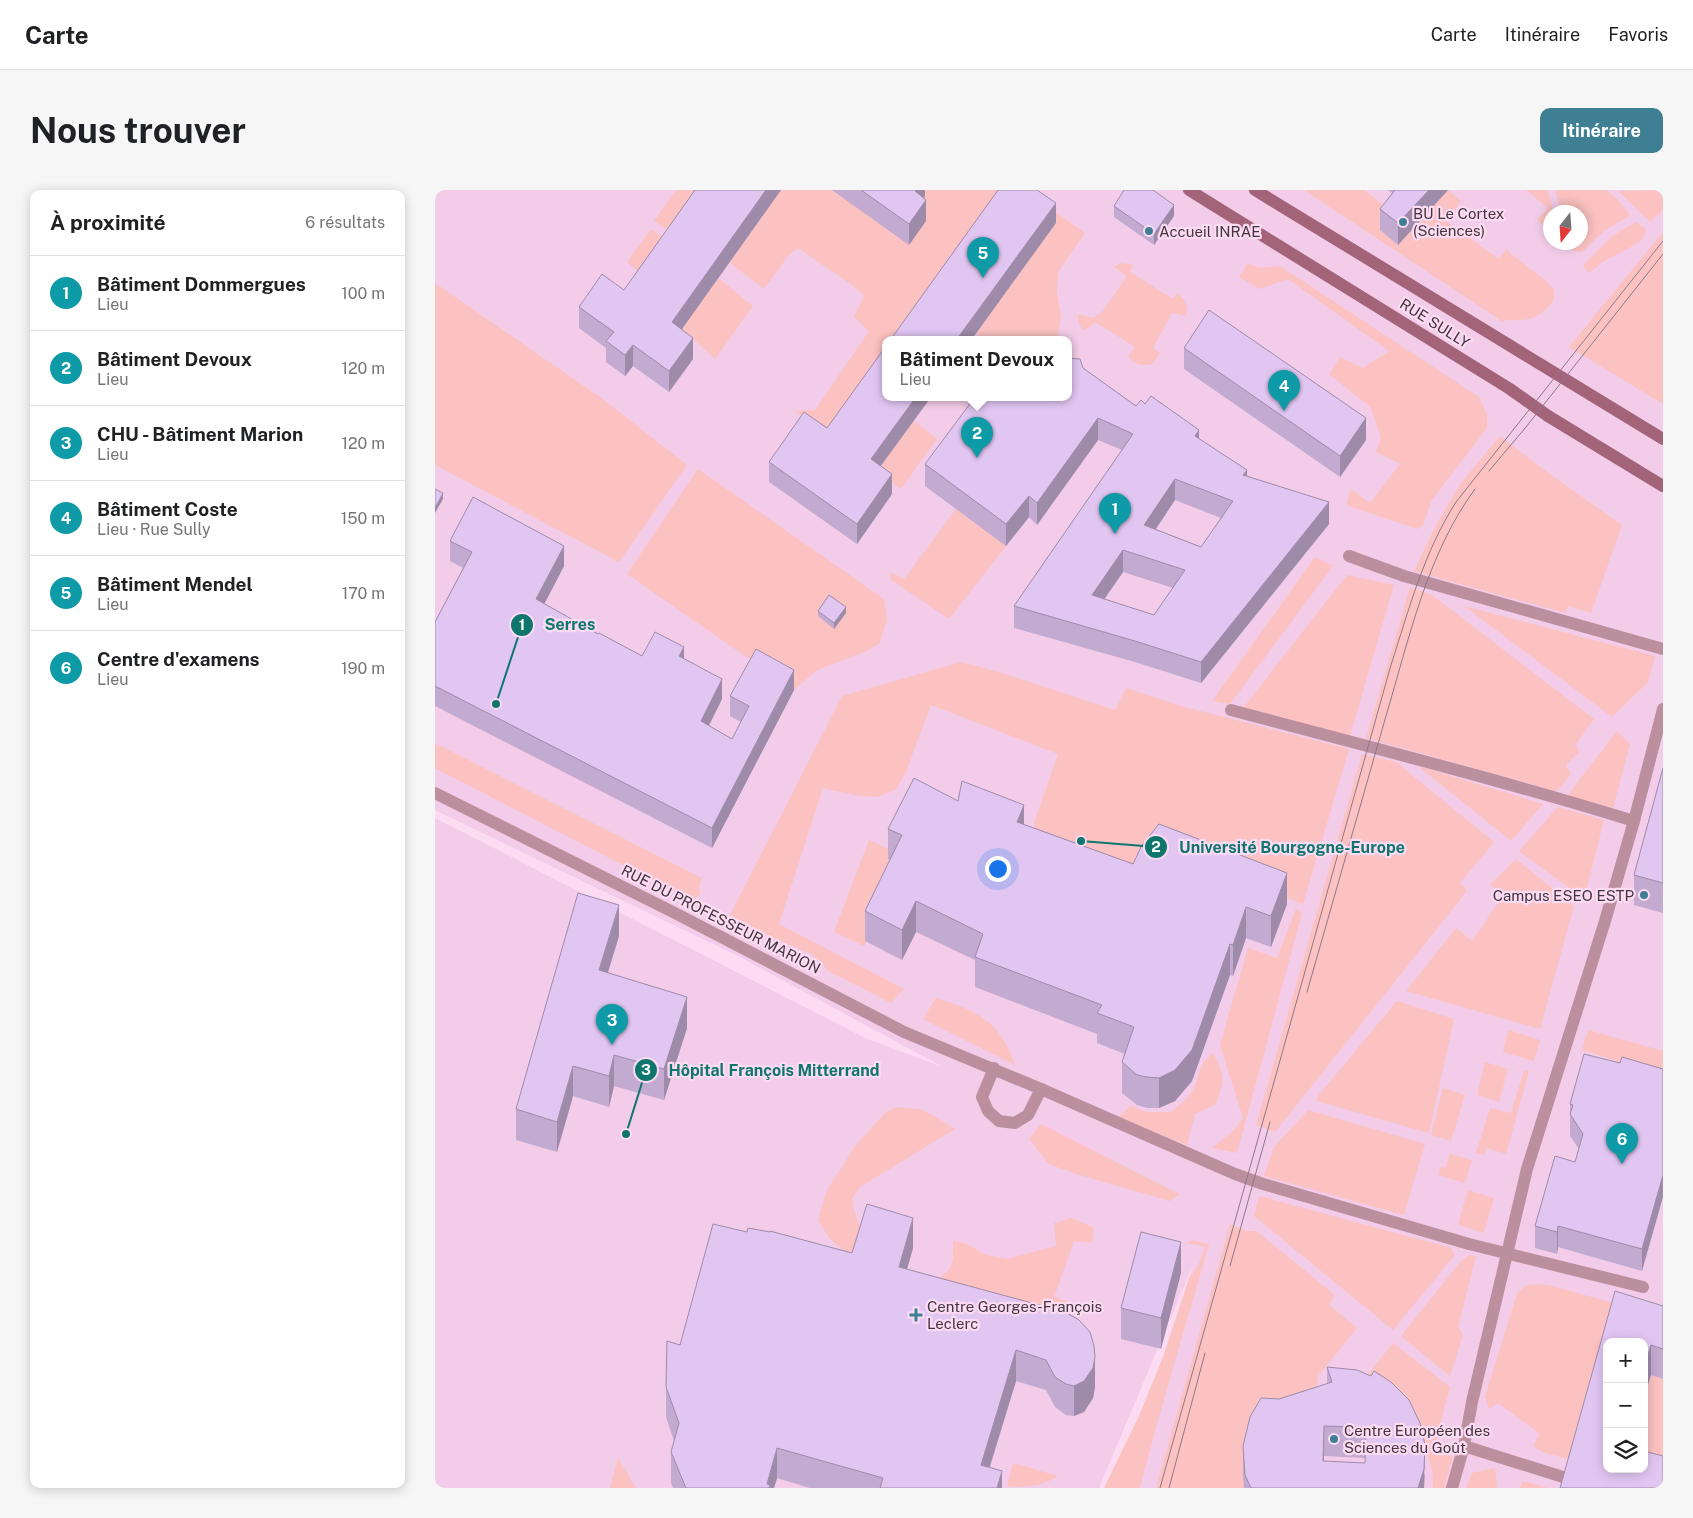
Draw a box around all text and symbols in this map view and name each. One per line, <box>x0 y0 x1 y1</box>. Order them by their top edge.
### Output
text: Carte <box>25 21 89 49</box>
text: Carte <box>1431 24 1477 45</box>
text: Itinéraire <box>1505 24 1580 45</box>
text: Favoris <box>1608 24 1668 45</box>
button: Itinéraire <box>1540 108 1663 153</box>
text: Nous trouver <box>30 110 246 151</box>
place label: BU Le Cortex (Sciences) <box>1413 205 1504 239</box>
north arrow <box>1543 205 1588 250</box>
text: À proximité <box>50 210 166 235</box>
text: 6 résultats <box>305 213 385 232</box>
marker: BU Le Cortex (Sciences) <box>1397 216 1409 228</box>
place label: Accueil INRAE <box>1159 223 1261 240</box>
marker: Accueil INRAE <box>1143 225 1155 237</box>
pin: 5 <box>967 237 999 278</box>
text: Bâtiment Dommergues <box>97 273 306 295</box>
text: 1 <box>63 284 69 303</box>
text: 100 m <box>341 284 385 303</box>
text: Lieu <box>97 295 129 314</box>
street label: RUE SULLY <box>1397 295 1473 351</box>
popup <box>882 336 1072 401</box>
text: Bâtiment Devoux <box>97 348 252 370</box>
text: Bâtiment Devoux <box>900 348 1054 370</box>
text: 2 <box>61 359 71 378</box>
text: 120 m <box>341 359 385 378</box>
text: Lieu <box>97 370 129 389</box>
text: Lieu <box>900 370 931 389</box>
pin: 4 <box>1268 370 1300 411</box>
pin: 2 <box>961 417 993 458</box>
text: CHU - Bâtiment Marion <box>97 423 303 445</box>
text: 3 <box>61 434 71 453</box>
text: 120 m <box>341 434 385 453</box>
text: Lieu <box>97 445 129 464</box>
pin: 1 <box>1099 493 1131 534</box>
text: Bâtiment Coste <box>97 498 238 520</box>
text: 4 <box>61 509 71 528</box>
text: 150 m <box>341 509 385 528</box>
text: Lieu · Rue Sully <box>97 520 211 539</box>
text: Bâtiment Mendel <box>97 573 253 595</box>
text: 5 <box>61 584 71 603</box>
text: 170 m <box>342 584 385 603</box>
text: Lieu <box>97 595 129 614</box>
callout: Serres <box>509 609 605 640</box>
text: Serres <box>544 615 596 634</box>
text: 1 <box>519 616 525 633</box>
text: Centre d'examens <box>97 648 260 670</box>
text: 6 <box>61 659 71 678</box>
text: 190 m <box>341 659 385 678</box>
text: Lieu <box>97 670 129 689</box>
callout: Université Bourgogne-Europe <box>1144 832 1415 863</box>
text: 2 <box>1151 838 1161 855</box>
text: Université Bourgogne-Europe <box>1179 838 1405 857</box>
your location <box>985 856 1011 882</box>
street label: RUE DU PROFESSEUR MARION <box>619 861 823 977</box>
place label: Campus ESEO ESTP <box>1493 887 1634 904</box>
marker: Campus ESEO ESTP <box>1638 889 1650 901</box>
pin: 3 <box>596 1004 628 1045</box>
callout: Hôpital François Mitterrand <box>633 1055 889 1086</box>
text: 3 <box>641 1061 651 1078</box>
text: Hôpital François Mitterrand <box>669 1061 879 1080</box>
pin: 6 <box>1606 1123 1638 1164</box>
place label: Centre Georges-François Leclerc <box>927 1298 1102 1332</box>
marker: Centre Georges-François Leclerc <box>909 1308 923 1322</box>
map controls <box>1603 1338 1648 1473</box>
button: + <box>1603 1338 1648 1383</box>
button: − <box>1603 1383 1648 1428</box>
place label: Centre Européen des Sciences du Goût <box>1344 1422 1490 1456</box>
button: layers <box>1603 1428 1648 1473</box>
marker: Centre Européen des Sciences du Goût <box>1328 1433 1340 1445</box>

